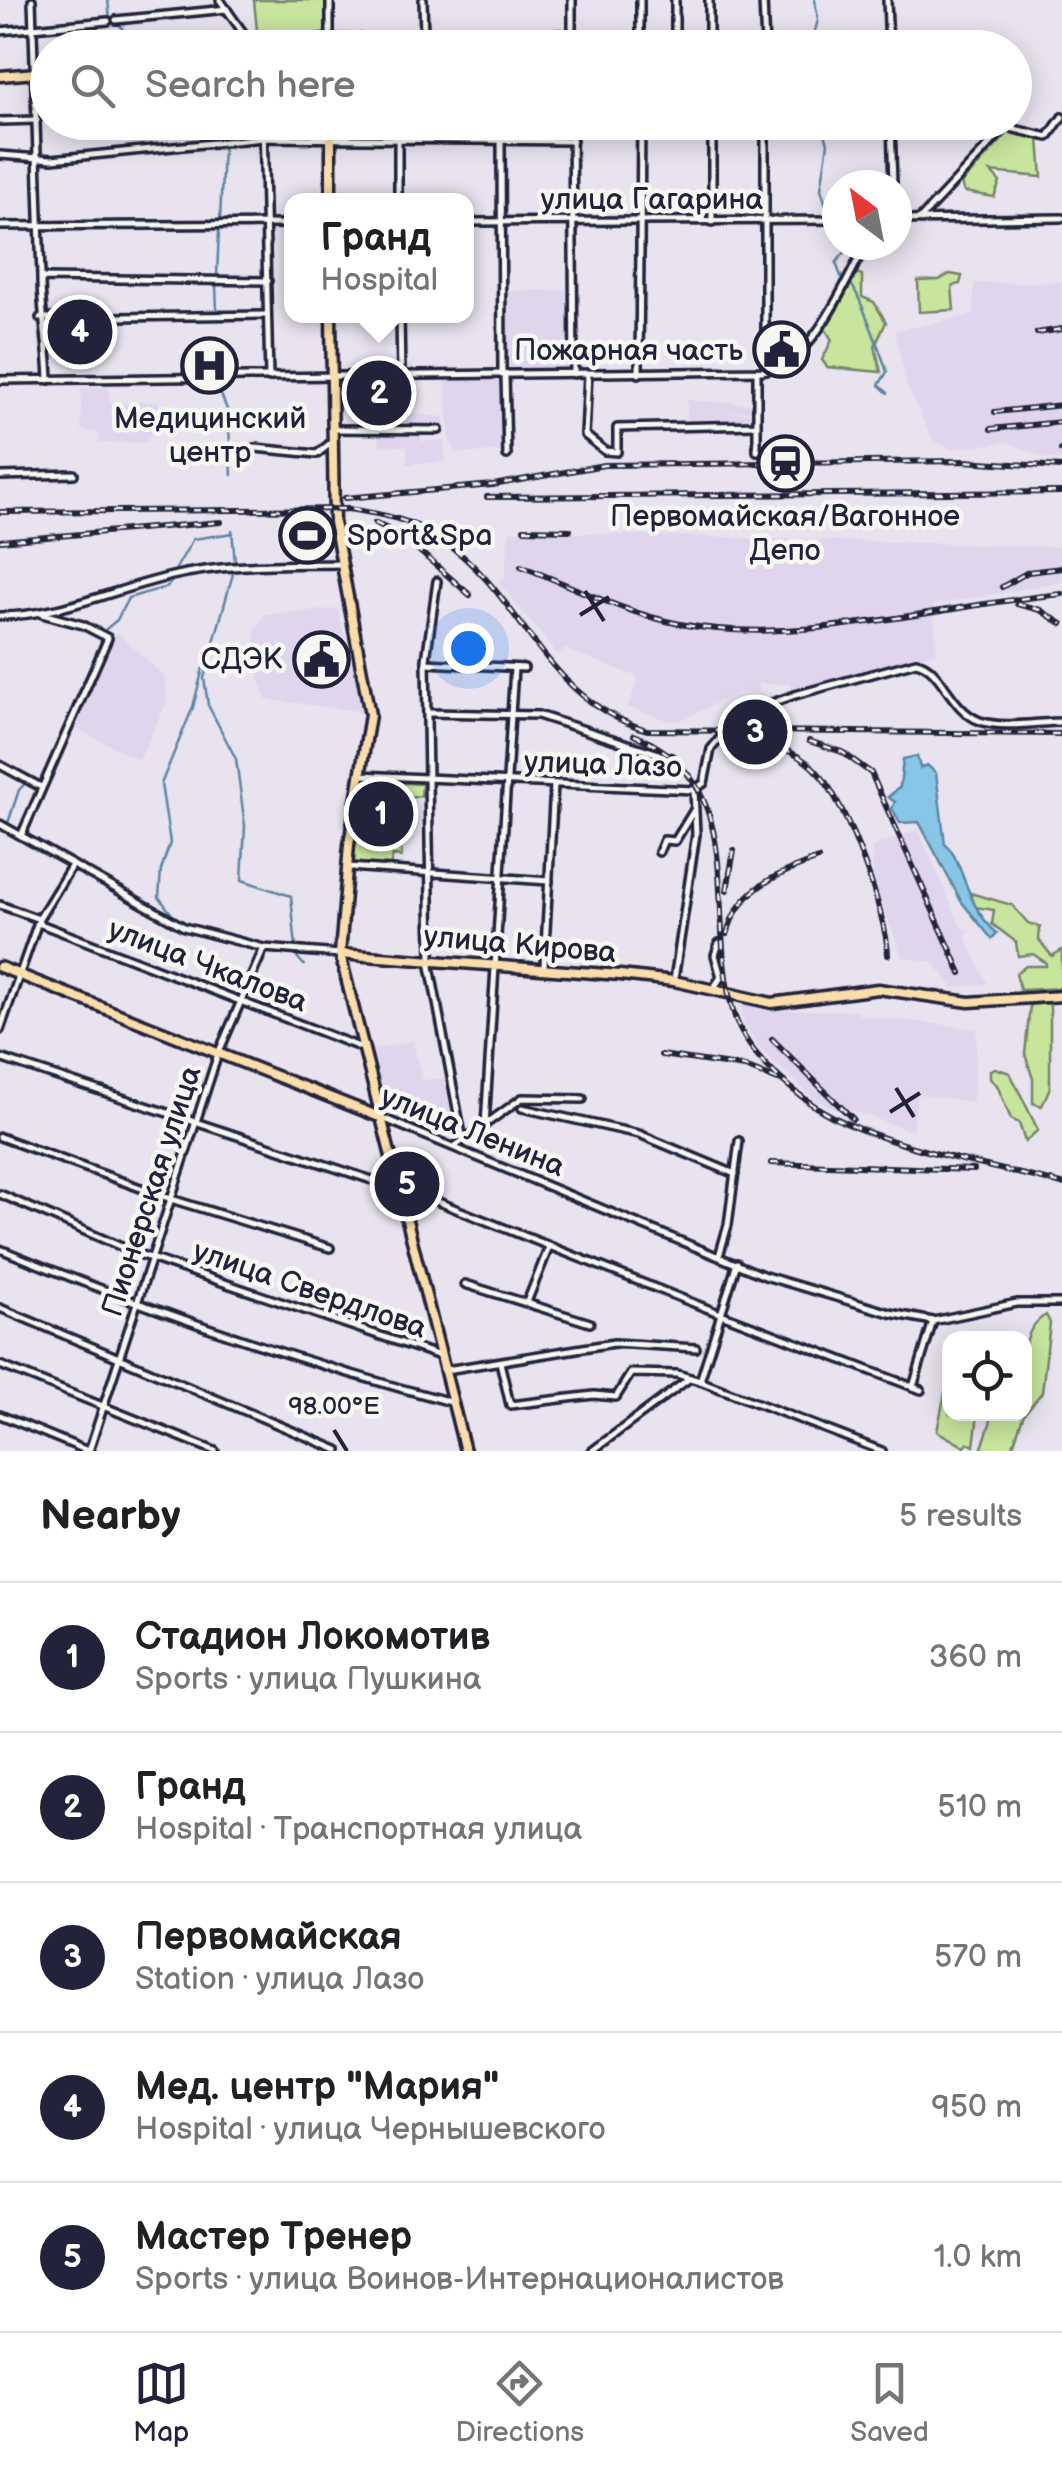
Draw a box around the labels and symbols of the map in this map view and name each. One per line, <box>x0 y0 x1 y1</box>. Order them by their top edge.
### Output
north arrow <box>822 170 912 260</box>
street label: улица Гагарина <box>541 182 764 218</box>
pin: 4 <box>48 294 112 370</box>
public building icon: Пожарная часть <box>752 320 812 380</box>
place label: Пожарная часть <box>514 333 743 369</box>
hospital icon: Медицинский центр <box>180 336 240 396</box>
pin: 2 <box>346 356 412 430</box>
place label: Медицинский центр <box>114 401 306 471</box>
station icon: Первомайская/Вагонное Депо <box>755 433 815 493</box>
place label: Первомайская/Вагонное Депо <box>610 499 960 569</box>
sports icon: Sport&Spa <box>278 505 338 565</box>
place label: Sport&Spa <box>347 518 492 554</box>
your location <box>443 623 494 674</box>
public building icon: СДЭК <box>291 629 351 689</box>
place label: СДЭК <box>201 642 283 678</box>
pin: 3 <box>722 694 788 770</box>
street label: улица Лазо <box>523 744 683 786</box>
pin: 1 <box>348 776 414 852</box>
street label: улица Чкалова <box>103 911 313 1021</box>
street label: улица Кирова <box>422 919 618 971</box>
street label: Пионерская улица <box>94 1061 210 1321</box>
street label: улица Ленина <box>375 1079 570 1185</box>
pin: 5 <box>374 1146 440 1222</box>
street label: улица Свердлова <box>188 1233 431 1347</box>
text: 98.00°E <box>288 1391 380 1422</box>

